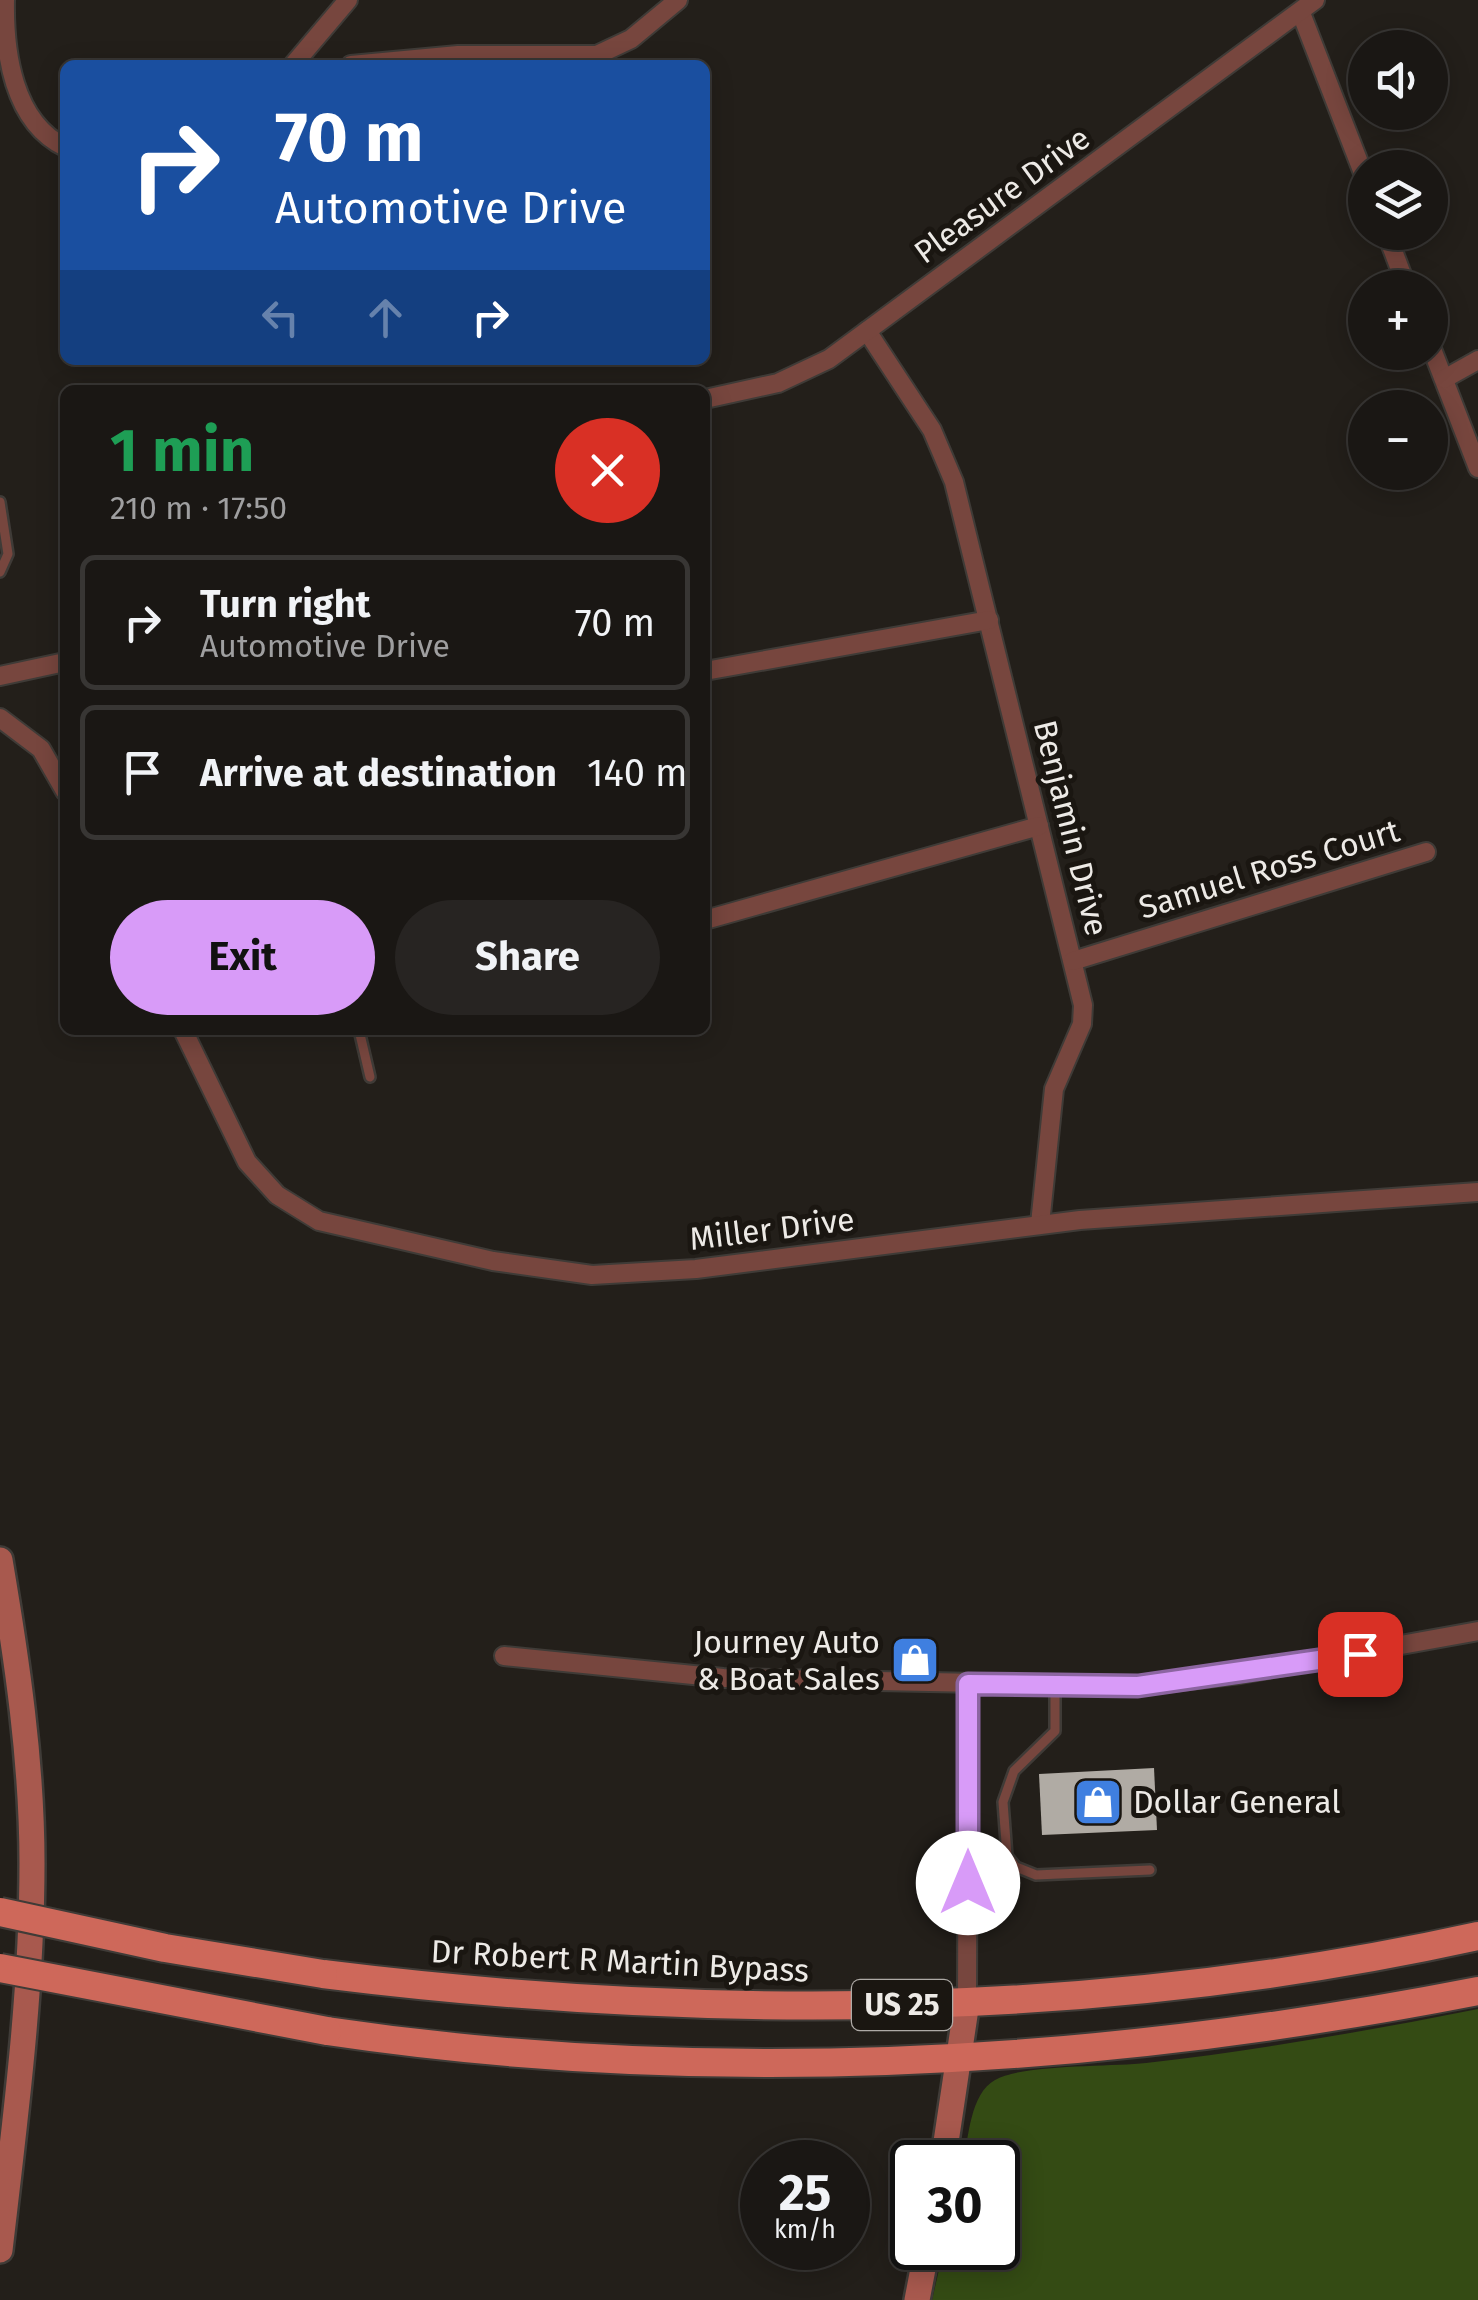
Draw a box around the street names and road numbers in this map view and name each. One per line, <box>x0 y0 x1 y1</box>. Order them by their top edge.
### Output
street label: Pleasure Drive <box>907 119 1097 271</box>
street label: Benjamin Drive <box>1026 716 1116 940</box>
street label: Samuel Ross Court <box>1134 811 1404 927</box>
street label: Miller Drive <box>687 1200 857 1258</box>
street label: Dr Robert R Martin Bypass <box>430 1932 810 1990</box>
road number: US 25 <box>852 1980 952 2030</box>

